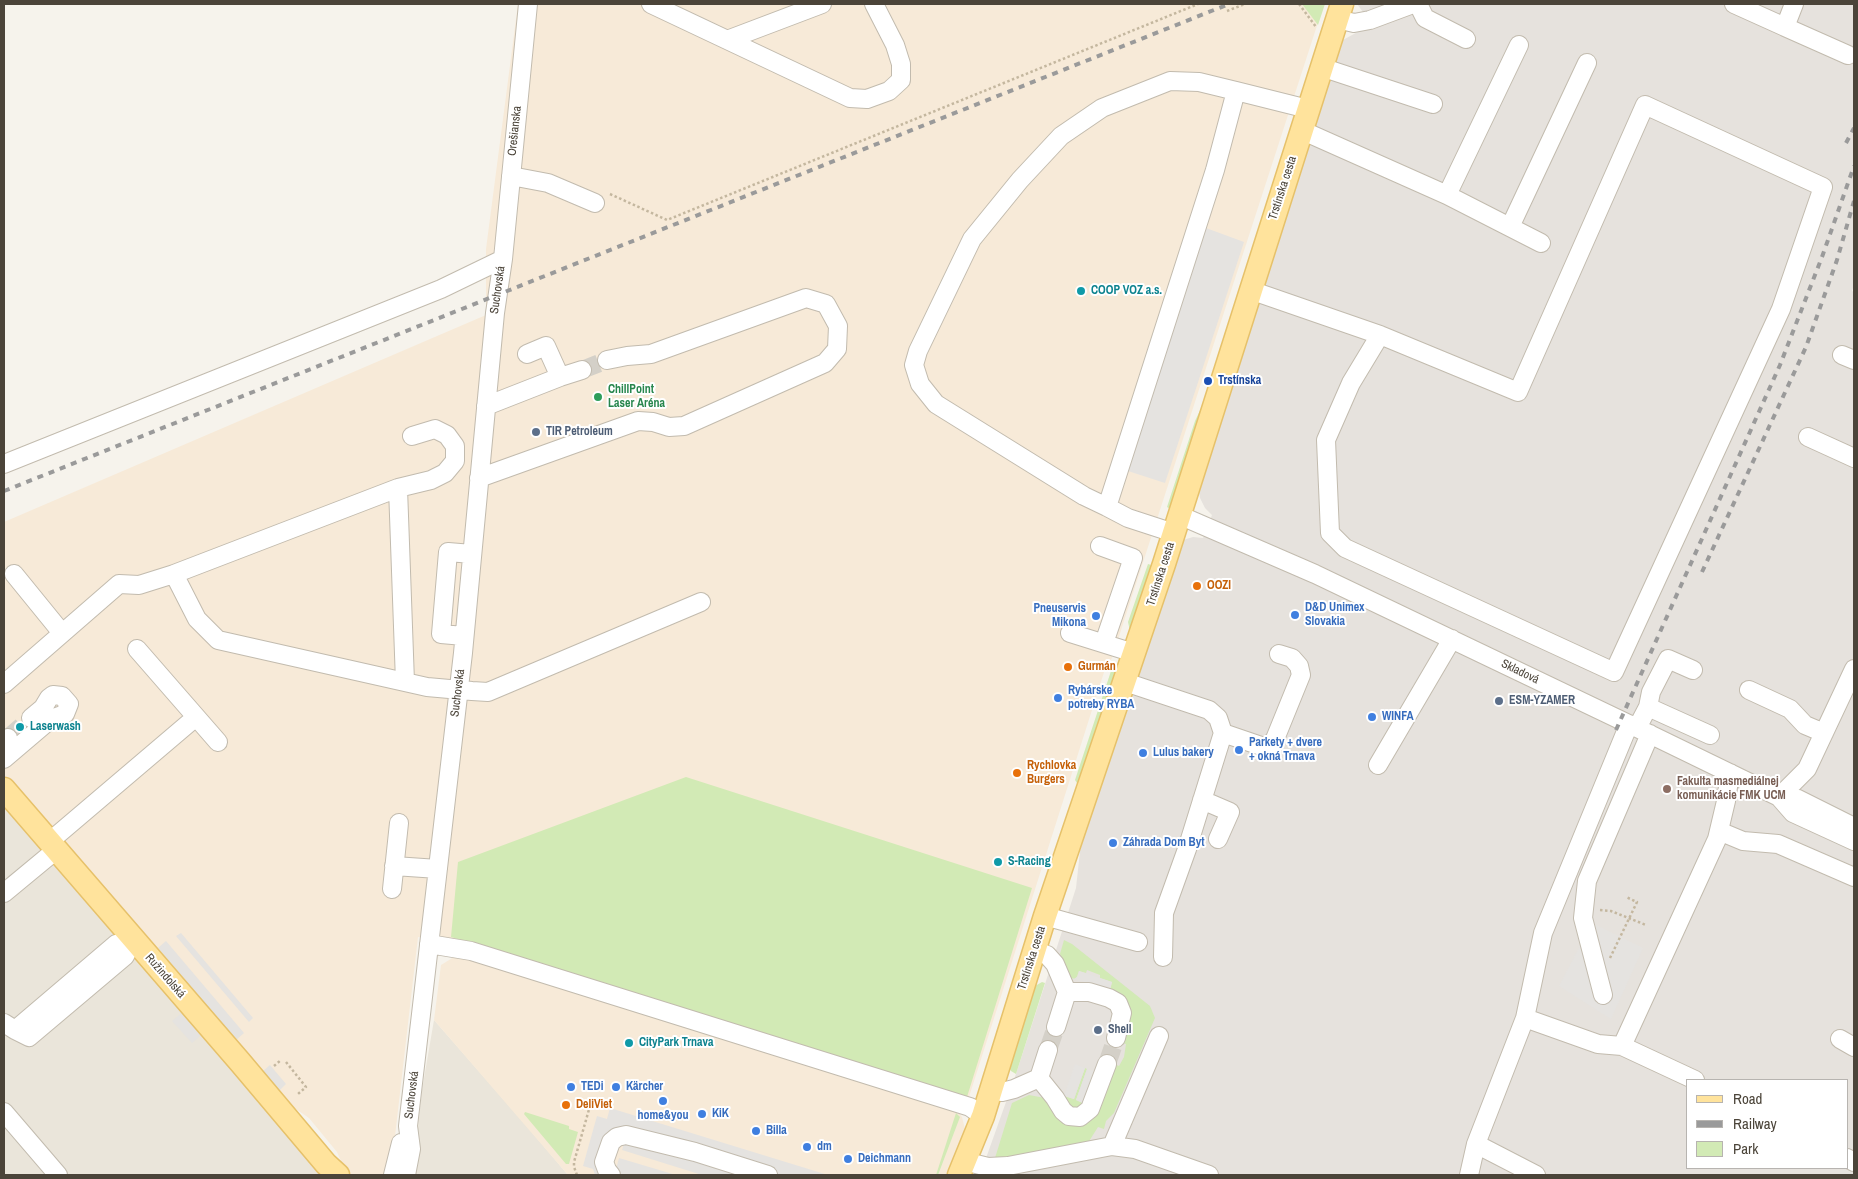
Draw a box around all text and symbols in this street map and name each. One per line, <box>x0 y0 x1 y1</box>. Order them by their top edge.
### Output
street label: Orešianska <box>505 105 525 157</box>
street label: Trstínska cesta <box>1266 154 1300 222</box>
street label: Suchovská <box>488 265 508 315</box>
place label: COOP VOZ a.s. <box>1091 284 1162 298</box>
marker: COOP VOZ a.s. <box>1075 285 1087 297</box>
place label: Trstínska <box>1218 374 1261 388</box>
marker: Trstínska <box>1202 375 1214 387</box>
place label: ChillPoint Laser Aréna <box>608 383 665 411</box>
marker: ChillPoint Laser Aréna <box>592 391 604 403</box>
place label: TIR Petroleum <box>546 425 613 439</box>
marker: TIR Petroleum <box>530 426 542 438</box>
street label: Trstínska cesta <box>1144 540 1178 608</box>
place label: OOZI <box>1207 579 1231 593</box>
marker: OOZI <box>1191 580 1203 592</box>
place label: D&D Unimex Slovakia <box>1305 601 1365 629</box>
place label: Pneuservis Mikona <box>1033 602 1086 630</box>
marker: D&D Unimex Slovakia <box>1289 609 1301 621</box>
marker: Pneuservis Mikona <box>1090 610 1102 622</box>
street label: Skladová <box>1499 657 1541 687</box>
place label: Gurmán <box>1078 660 1116 674</box>
marker: Gurmán <box>1062 661 1074 673</box>
street label: Suchovská <box>448 668 468 718</box>
place label: Rybárske potreby RYBA <box>1068 684 1134 712</box>
marker: Rybárske potreby RYBA <box>1052 692 1064 704</box>
place label: ESM-YZAMER <box>1509 694 1575 708</box>
marker: ESM-YZAMER <box>1493 695 1505 707</box>
place label: WINFA <box>1382 710 1414 724</box>
marker: WINFA <box>1366 711 1378 723</box>
place label: Laserwash <box>30 720 81 734</box>
marker: Laserwash <box>14 721 26 733</box>
place label: Parkety + dvere + okná Trnava <box>1249 736 1322 764</box>
marker: Parkety + dvere + okná Trnava <box>1233 744 1245 756</box>
place label: Lulus bakery <box>1153 746 1214 760</box>
marker: Lulus bakery <box>1137 747 1149 759</box>
place label: Rychlovka Burgers <box>1027 759 1076 787</box>
marker: Rychlovka Burgers <box>1011 767 1023 779</box>
place label: Fakulta masmediálnej komunikácie FMK UCM <box>1677 775 1786 803</box>
marker: Fakulta masmediálnej komunikácie FMK UCM <box>1661 783 1673 795</box>
place label: Záhrada Dom Byt <box>1123 836 1204 850</box>
marker: Záhrada Dom Byt <box>1107 837 1119 849</box>
place label: S-Racing <box>1008 855 1051 869</box>
marker: S-Racing <box>992 856 1004 868</box>
street label: Trstínska cesta <box>1015 924 1049 992</box>
street label: Ružindolská <box>142 951 188 1001</box>
place label: Shell <box>1108 1023 1132 1037</box>
marker: Shell <box>1092 1024 1104 1036</box>
place label: CityPark Trnava <box>639 1036 713 1050</box>
marker: CityPark Trnava <box>623 1037 635 1049</box>
street label: Suchovská <box>402 1070 422 1120</box>
legend <box>1686 1079 1848 1169</box>
place label: TEDi <box>581 1080 603 1094</box>
place label: Kärcher <box>626 1080 663 1094</box>
marker: TEDi <box>565 1081 577 1093</box>
marker: Kärcher <box>610 1081 622 1093</box>
text: Road <box>1733 1088 1762 1109</box>
marker: home&you <box>657 1095 669 1107</box>
place label: DeliViet <box>576 1098 612 1112</box>
marker: DeliViet <box>560 1099 572 1111</box>
place label: KiK <box>712 1107 729 1121</box>
marker: KiK <box>696 1108 708 1120</box>
place label: home&you <box>638 1109 688 1123</box>
text: Railway <box>1733 1113 1777 1134</box>
place label: Billa <box>766 1124 787 1138</box>
marker: Billa <box>750 1125 762 1137</box>
text: Park <box>1733 1138 1758 1159</box>
place label: dm <box>817 1140 832 1154</box>
marker: dm <box>801 1141 813 1153</box>
place label: Deichmann <box>858 1152 911 1166</box>
marker: Deichmann <box>842 1153 854 1165</box>

